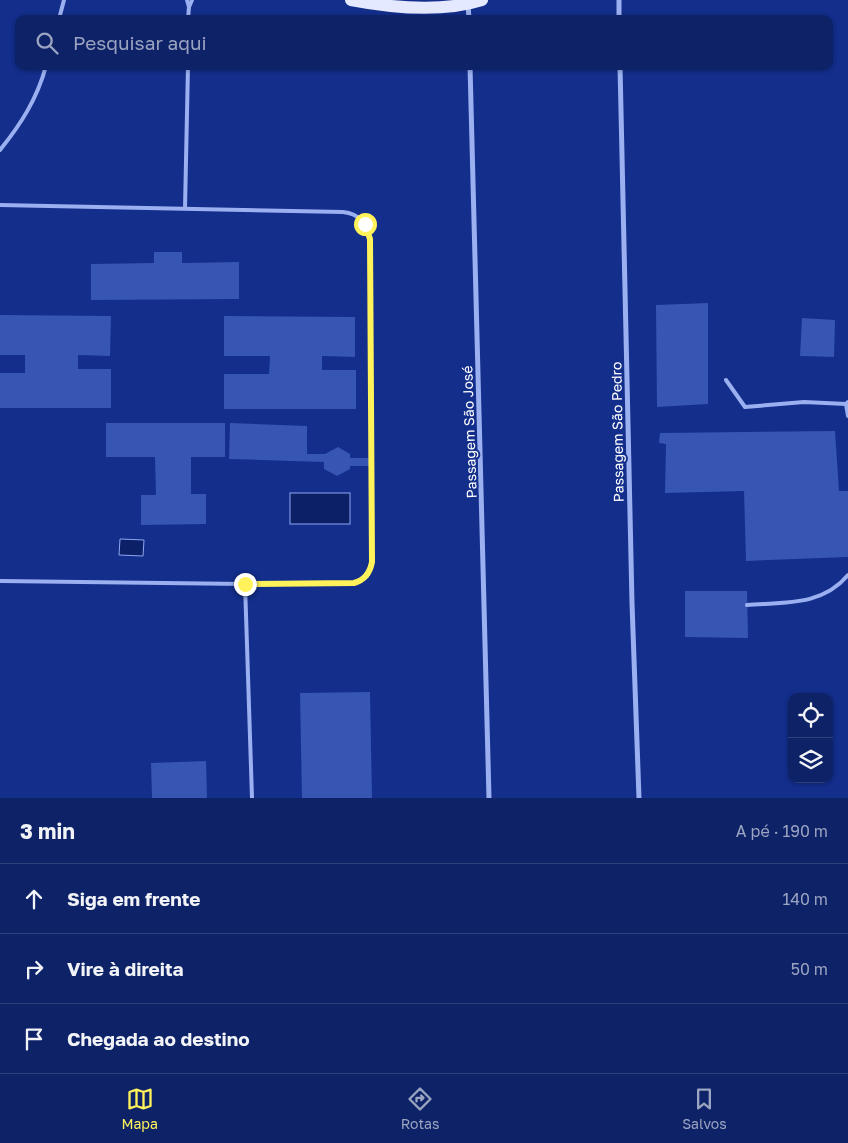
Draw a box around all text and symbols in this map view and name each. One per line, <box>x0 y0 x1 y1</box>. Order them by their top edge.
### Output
search box <box>15 15 833 70</box>
icon: search <box>33 29 61 57</box>
text: Pesquisar aqui <box>73 31 207 54</box>
route start <box>354 213 377 236</box>
street label: Passagem São Pedro <box>607 362 627 502</box>
street label: Passagem São José <box>458 365 480 499</box>
route end <box>234 573 257 596</box>
map controls <box>788 693 833 783</box>
button: locate <box>788 693 833 738</box>
button: layers <box>788 738 833 783</box>
text: 3 min <box>20 818 75 844</box>
text: A pé · 190 m <box>736 821 828 841</box>
icon: ahead <box>20 885 48 913</box>
text: Siga em frente <box>67 887 201 910</box>
text: 140 m <box>782 889 828 909</box>
icon: right <box>20 955 48 983</box>
text: Vire à direita <box>67 957 184 980</box>
text: 50 m <box>791 959 828 979</box>
icon: arrive <box>20 1025 48 1053</box>
text: Chegada ao destino <box>67 1027 250 1050</box>
tab: Mapa <box>121 1085 158 1132</box>
tab: Rotas <box>401 1085 439 1132</box>
tab: Salvos <box>682 1085 727 1132</box>

